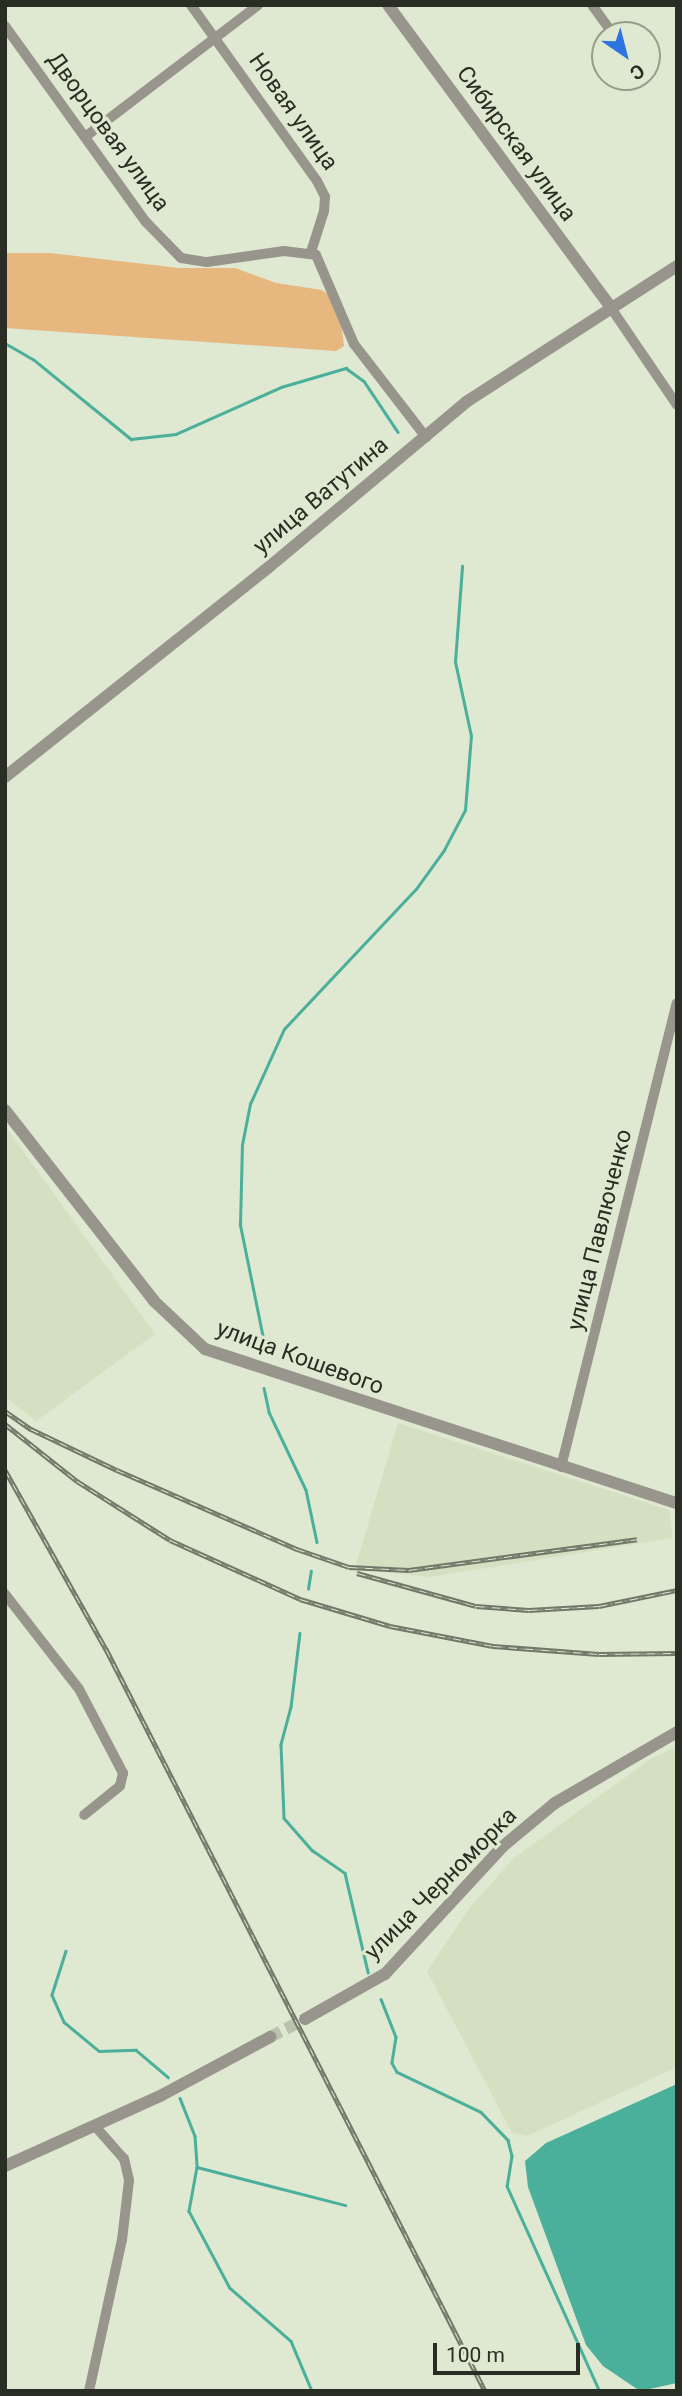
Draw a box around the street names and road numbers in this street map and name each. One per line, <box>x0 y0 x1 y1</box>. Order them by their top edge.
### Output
street label: Дворцовая улица <box>41 47 175 217</box>
street label: Новая улица <box>243 48 343 176</box>
street label: Сибирская улица <box>450 61 582 227</box>
street label: улица Ватутина <box>248 432 394 560</box>
street label: улица Павлюченко <box>562 1127 638 1333</box>
street label: улица Кошевого <box>213 1315 387 1401</box>
street label: улица Черноморка <box>359 1802 523 1966</box>

